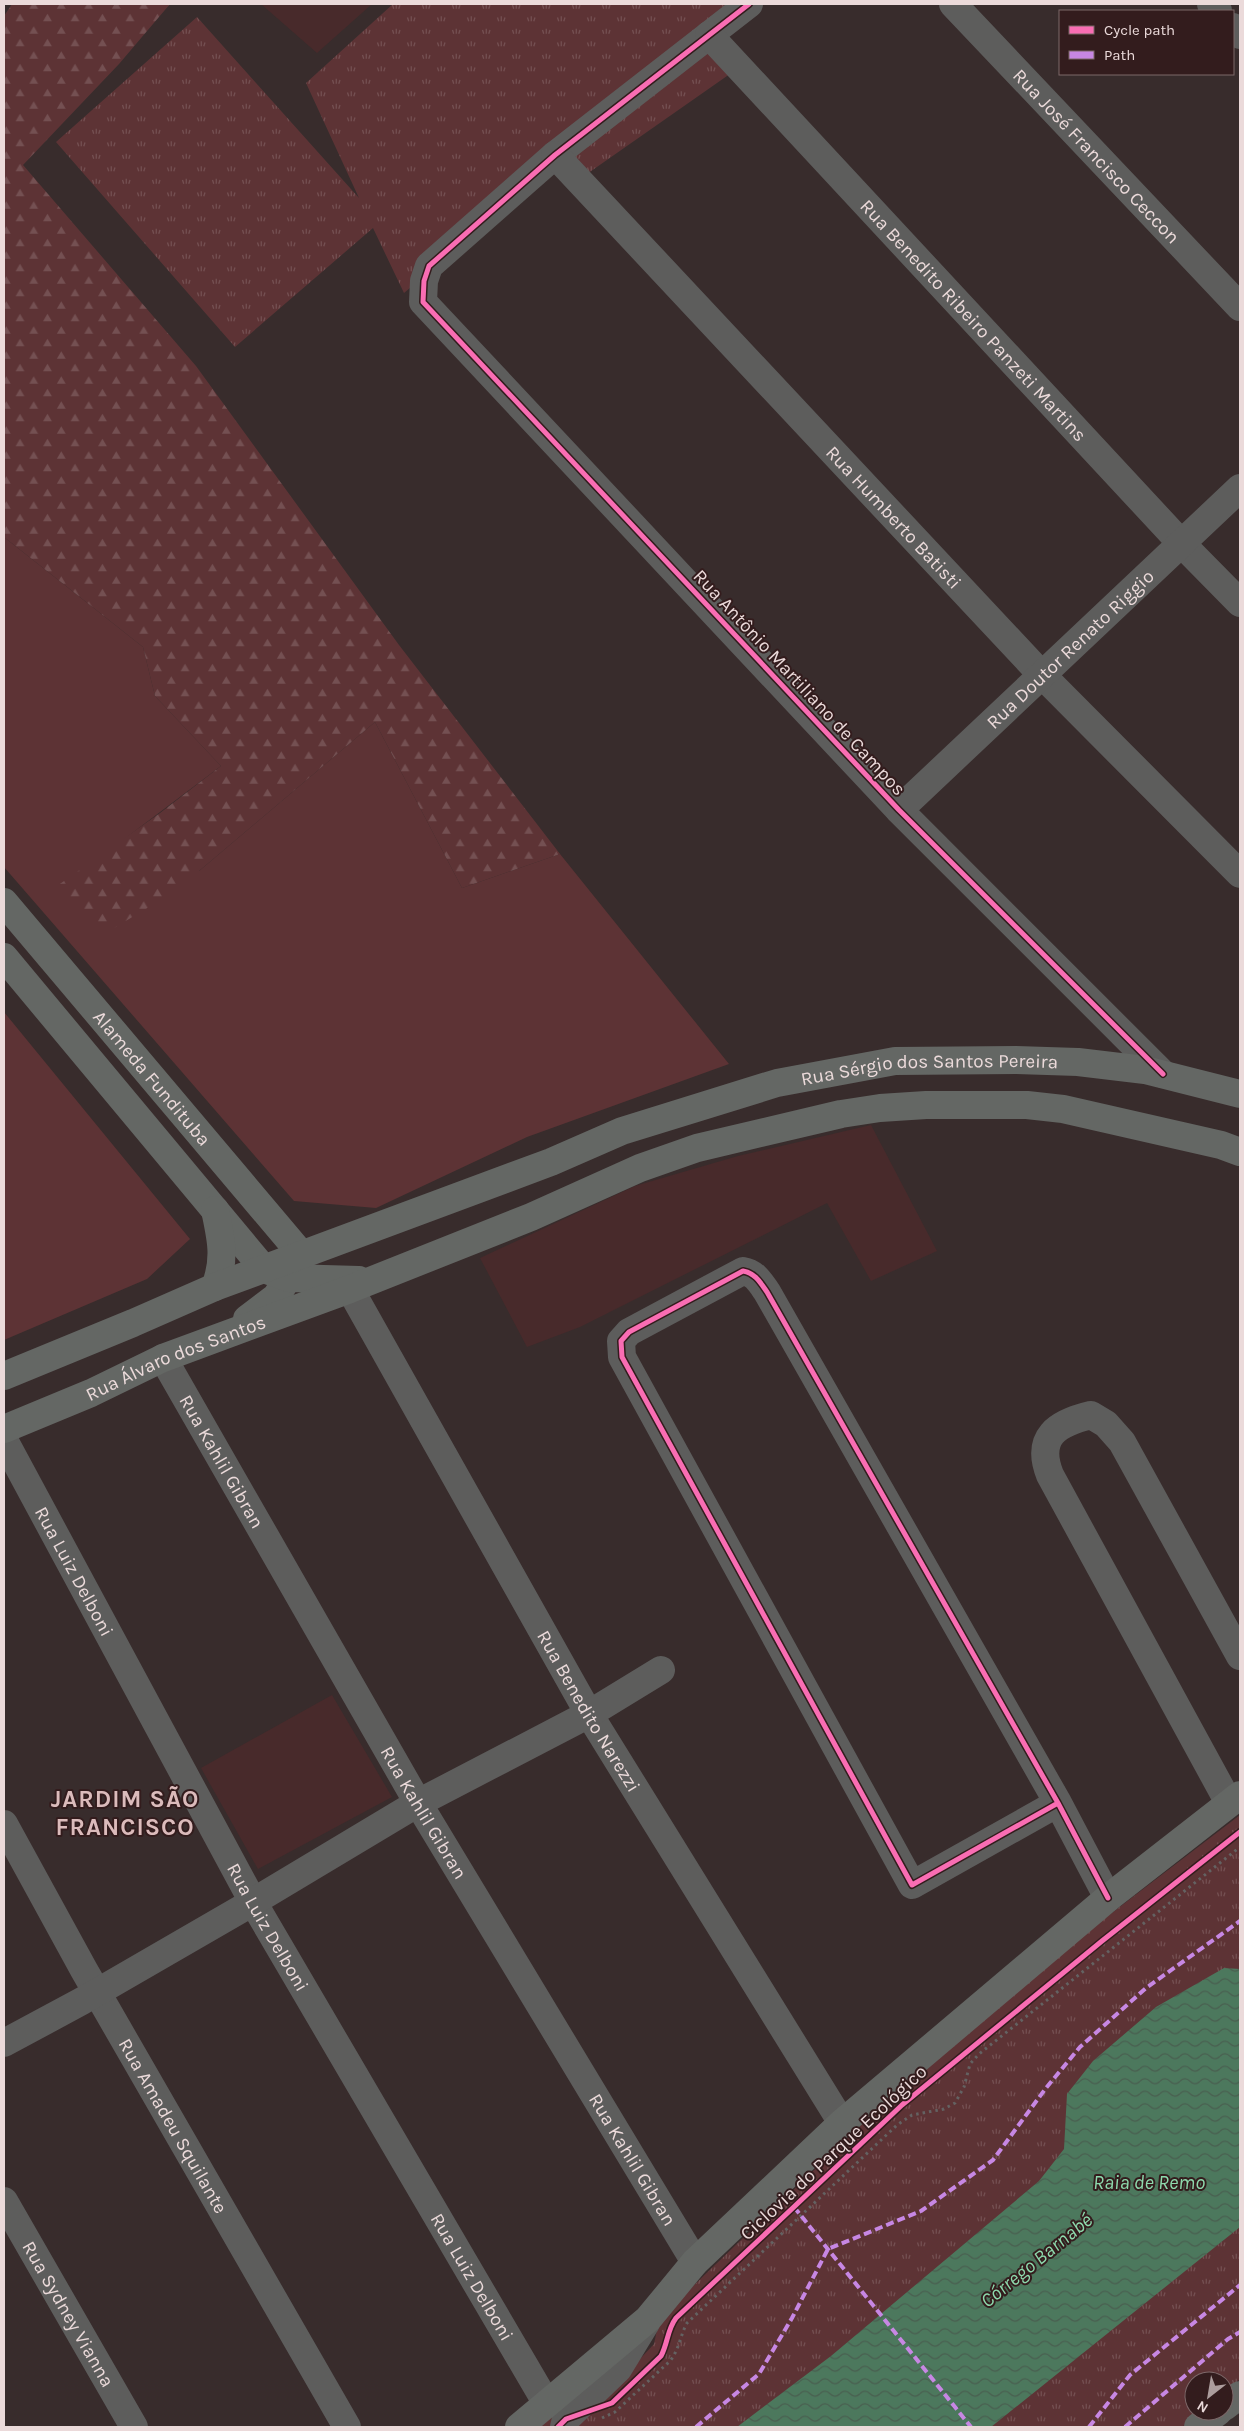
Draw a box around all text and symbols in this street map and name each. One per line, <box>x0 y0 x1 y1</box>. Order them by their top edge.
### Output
legend <box>1059 10 1234 75</box>
text: Cycle path <box>1104 21 1175 39</box>
text: Path <box>1104 46 1135 64</box>
street label: Rua José Francisco Ceccon <box>1008 65 1184 248</box>
street label: Rua Benedito Ribeiro Panzeti Martins <box>855 195 1091 446</box>
street label: Rua Humberto Batisti <box>821 442 966 594</box>
street label: Rua Antônio Martiliano de Campos <box>689 565 910 800</box>
street label: Rua Doutor Renato Riggio <box>982 565 1159 734</box>
street label: Alameda Fundituba <box>88 1006 215 1151</box>
street label: Rua Sérgio dos Santos Pereira <box>799 1050 1058 1090</box>
street label: Rua Álvaro dos Santos <box>82 1311 269 1406</box>
street label: Rua Kahlil Gibran <box>174 1391 268 1532</box>
street label: Rua Luiz Delboni <box>30 1503 118 1640</box>
street label: Rua Benedito Narezzi <box>532 1627 644 1796</box>
street label: Rua Kahlil Gibran <box>376 1742 471 1883</box>
district label: JARDIM SÃO FRANCISCO <box>51 1785 199 1841</box>
street label: Rua Luiz Delboni <box>222 1859 313 1995</box>
street label: Rua Amadeu Squilante <box>114 2035 232 2218</box>
street label: Ciclovia do Parque Ecológico <box>736 2060 932 2245</box>
street label: Rua Kahlil Gibran <box>584 2090 680 2230</box>
water label: Raia de Remo <box>1093 2171 1205 2194</box>
water label: Córrego Barnabé <box>976 2208 1097 2312</box>
street label: Rua Luiz Delboni <box>426 2209 517 2345</box>
street label: Rua Sydney Vianna <box>17 2237 119 2391</box>
north arrow <box>1184 2371 1234 2421</box>
text: N <box>1194 2397 1211 2417</box>

